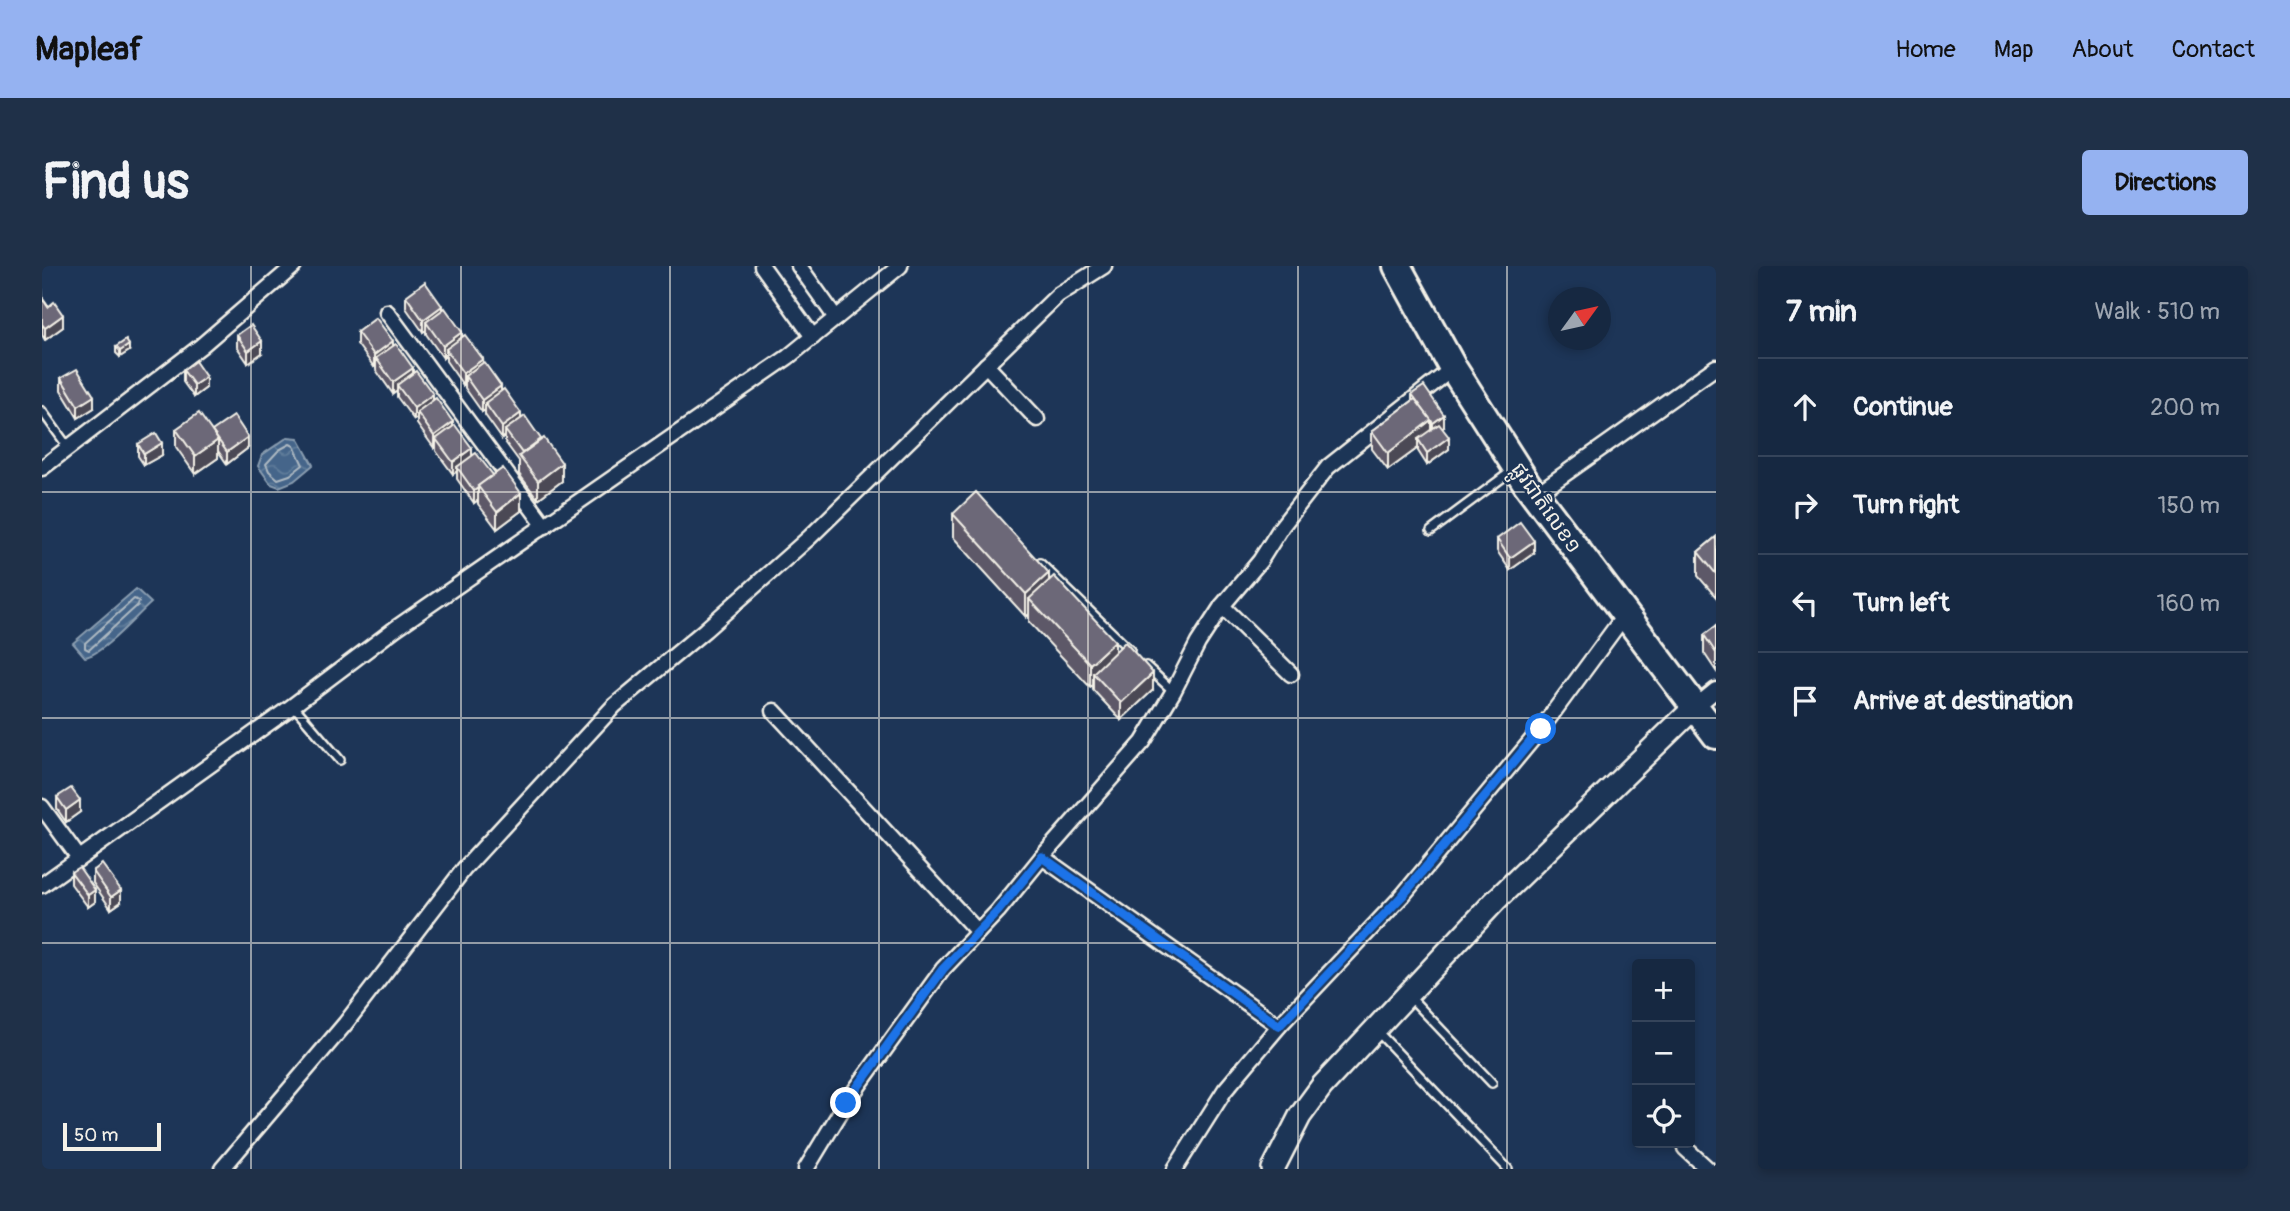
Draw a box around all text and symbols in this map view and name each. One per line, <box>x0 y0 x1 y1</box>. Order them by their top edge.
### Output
text: Mapleaf <box>35 29 143 70</box>
text: Home <box>1895 35 1956 64</box>
text: Map <box>1994 35 2034 64</box>
text: About <box>2072 35 2134 64</box>
text: Contact <box>2172 35 2255 64</box>
button: Directions <box>2082 150 2248 215</box>
text: Find us <box>42 152 189 213</box>
north arrow <box>1548 287 1611 350</box>
text: 7 min <box>1786 293 1857 330</box>
text: Walk · 510 m <box>2095 297 2220 326</box>
icon: ahead <box>1786 388 1824 426</box>
text: Continue <box>1853 391 1953 423</box>
text: 200 m <box>2150 393 2220 422</box>
street label: ផ្លូវជាតិលេខ១ <box>1501 457 1587 562</box>
icon: right <box>1786 486 1824 524</box>
text: Turn right <box>1853 489 1959 521</box>
text: 150 m <box>2157 491 2220 520</box>
icon: left <box>1786 584 1824 622</box>
text: Turn left <box>1853 587 1949 619</box>
text: 160 m <box>2156 589 2220 618</box>
icon: arrive <box>1786 682 1824 720</box>
text: Arrive at destination <box>1853 685 2073 717</box>
route start <box>1525 713 1556 744</box>
map controls <box>1632 959 1695 1148</box>
button: + <box>1632 959 1695 1022</box>
button: − <box>1632 1022 1695 1085</box>
button: locate <box>1632 1085 1695 1148</box>
route end <box>830 1087 861 1118</box>
scale bar <box>63 1120 161 1152</box>
text: 50 m <box>74 1123 118 1147</box>

